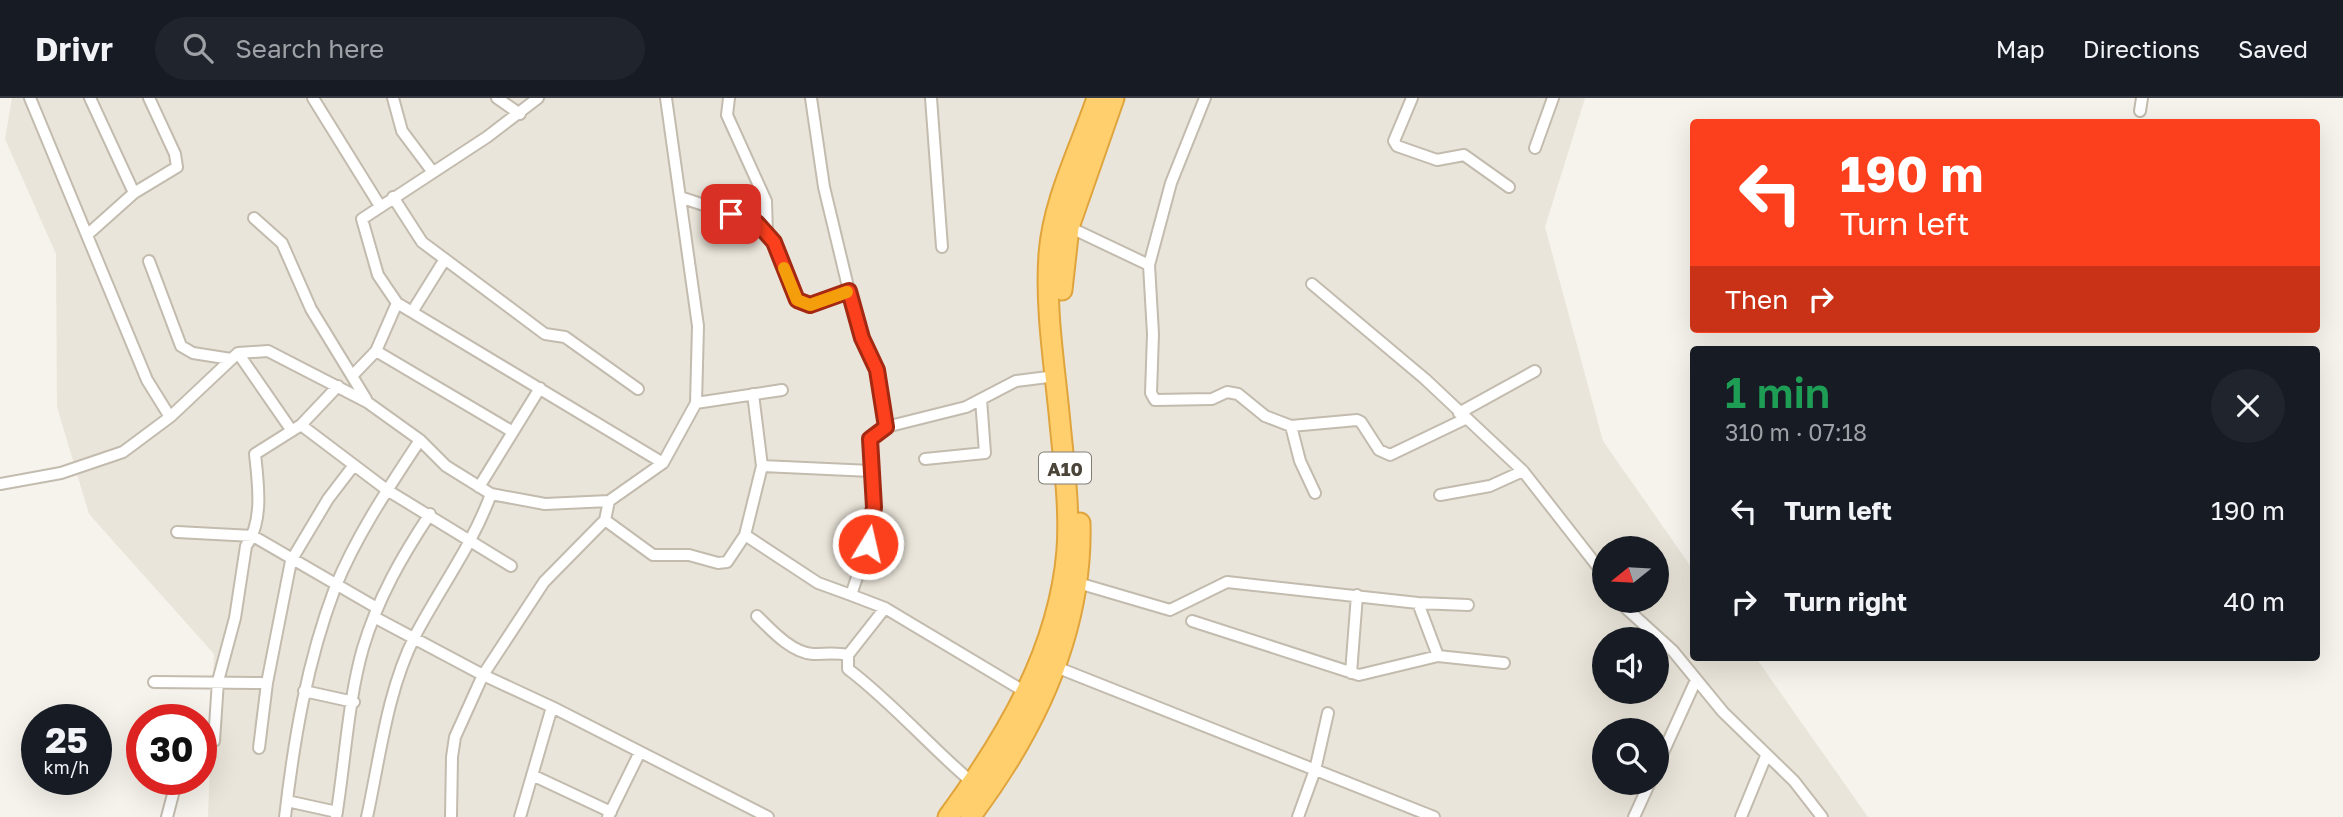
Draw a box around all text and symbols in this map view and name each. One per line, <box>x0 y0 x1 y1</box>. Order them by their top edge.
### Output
search box <box>155 17 645 80</box>
text: Drivr <box>35 29 113 68</box>
icon: search <box>179 29 217 67</box>
text: Search here <box>235 33 384 64</box>
text: Map <box>1996 34 2045 63</box>
text: Directions <box>2083 34 2200 63</box>
text: Saved <box>2238 34 2308 63</box>
text: 190 m <box>1840 144 1983 203</box>
icon: left <box>1725 147 1816 238</box>
pin <box>701 184 761 244</box>
icon: arrive <box>712 195 750 233</box>
text: Turn left <box>1840 204 1969 242</box>
icon: right <box>1802 280 1840 318</box>
text: Then <box>1725 284 1788 315</box>
text: 1 min <box>1725 367 1830 417</box>
button: close <box>2211 369 2285 443</box>
text: 310 m · 07:18 <box>1725 418 1867 446</box>
road number: A10 <box>1039 452 1091 484</box>
icon: left <box>1725 492 1763 530</box>
text: Turn left <box>1784 495 1892 526</box>
text: 190 m <box>2211 495 2285 526</box>
position arrow <box>831 507 905 581</box>
north arrow <box>1592 536 1670 612</box>
map controls <box>1592 536 1669 795</box>
icon: right <box>1725 583 1763 621</box>
text: Turn right <box>1784 586 1907 617</box>
text: 40 m <box>2224 586 2285 617</box>
button: sound <box>1592 627 1669 704</box>
speed limit sign: 30 <box>126 704 217 795</box>
button: search <box>1592 718 1669 795</box>
text: 25 <box>45 719 88 761</box>
text: km/h <box>44 756 89 778</box>

